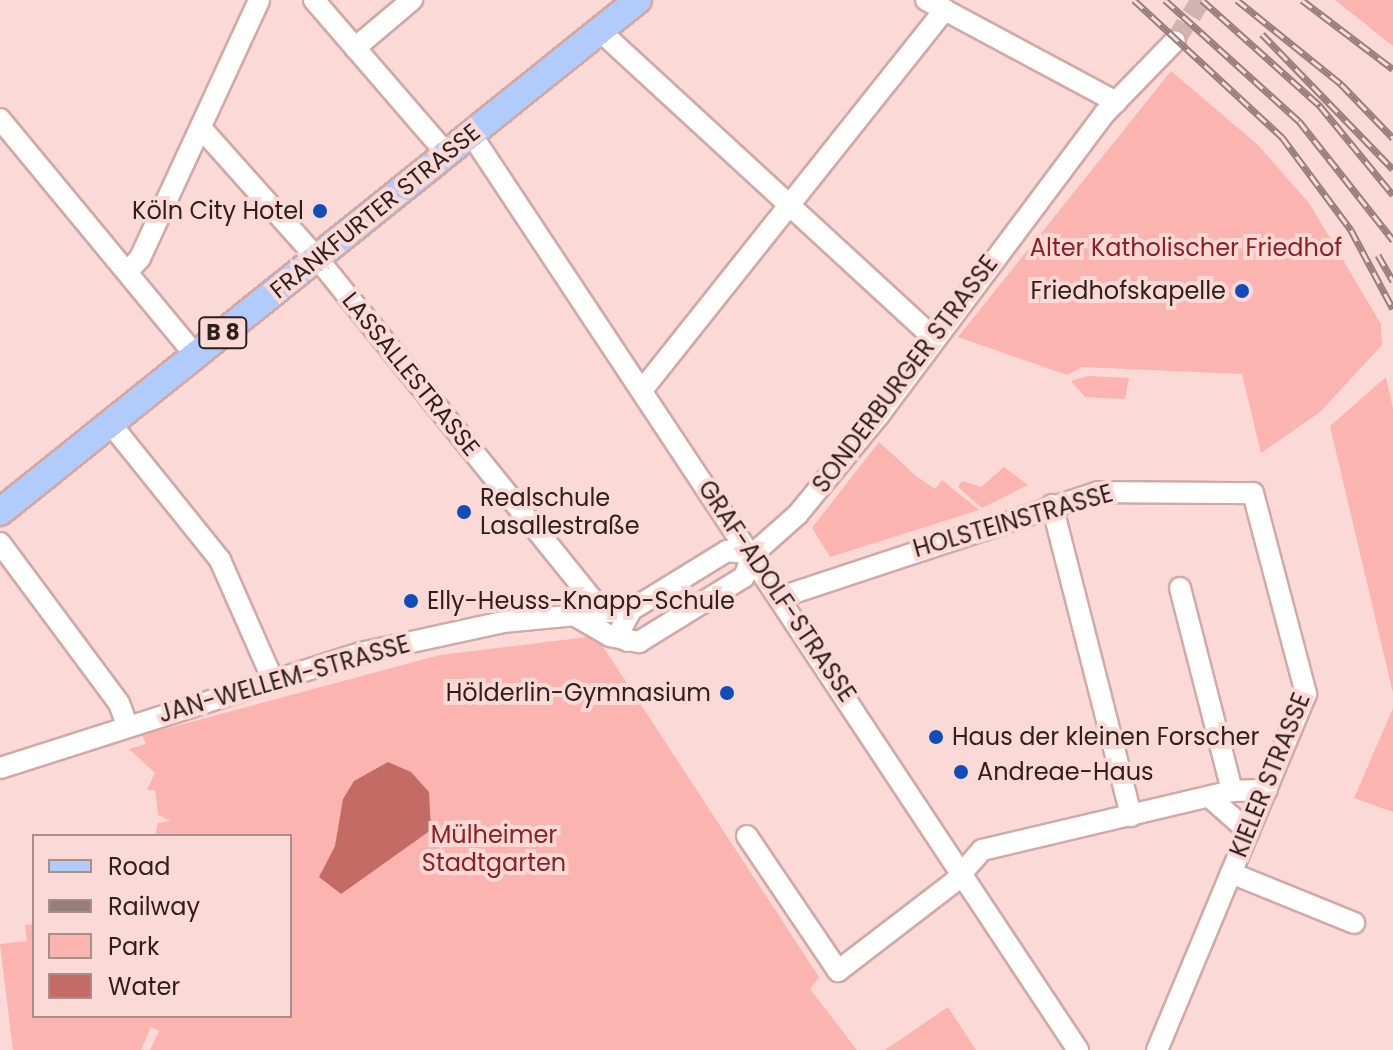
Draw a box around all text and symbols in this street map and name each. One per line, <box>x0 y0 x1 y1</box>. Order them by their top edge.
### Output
street label: FRANKFURTER STRASSE <box>264 117 486 305</box>
place label: Köln City Hotel <box>132 197 304 225</box>
marker: Köln City Hotel <box>311 202 329 220</box>
park label: Alter Katholischer Friedhof <box>1030 234 1342 262</box>
street label: SONDERBURGER STRASSE <box>806 250 1004 498</box>
place label: Friedhofskapelle <box>1030 277 1226 305</box>
marker: Friedhofskapelle <box>1233 282 1251 300</box>
street label: LASSALLESTRASSE <box>336 286 486 462</box>
road number: B 8 <box>197 315 249 351</box>
street label: GRAF-ADOLF-STRASSE <box>692 475 862 707</box>
street label: HOLSTEINSTRASSE <box>910 479 1116 563</box>
place label: Realschule Lasallestraße <box>480 484 640 540</box>
marker: Realschule Lasallestraße <box>455 503 473 521</box>
place label: Elly-Heuss-Knapp-Schule <box>427 587 735 615</box>
marker: Elly-Heuss-Knapp-Schule <box>402 592 420 610</box>
street label: JAN-WELLEM-STRASSE <box>155 629 413 729</box>
place label: Hölderlin-Gymnasium <box>446 679 711 707</box>
marker: Hölderlin-Gymnasium <box>718 684 736 702</box>
street label: KIELER STRASSE <box>1224 689 1316 861</box>
place label: Haus der kleinen Forscher <box>952 723 1259 751</box>
marker: Haus der kleinen Forscher <box>927 728 945 746</box>
place label: Andreae-Haus <box>977 758 1154 786</box>
marker: Andreae-Haus <box>952 763 970 781</box>
park label: Mülheimer Stadtgarten <box>422 821 566 877</box>
legend <box>32 834 292 1018</box>
text: Road <box>108 850 170 883</box>
text: Railway <box>108 890 200 923</box>
text: Park <box>108 930 159 963</box>
text: Water <box>108 970 180 1003</box>

